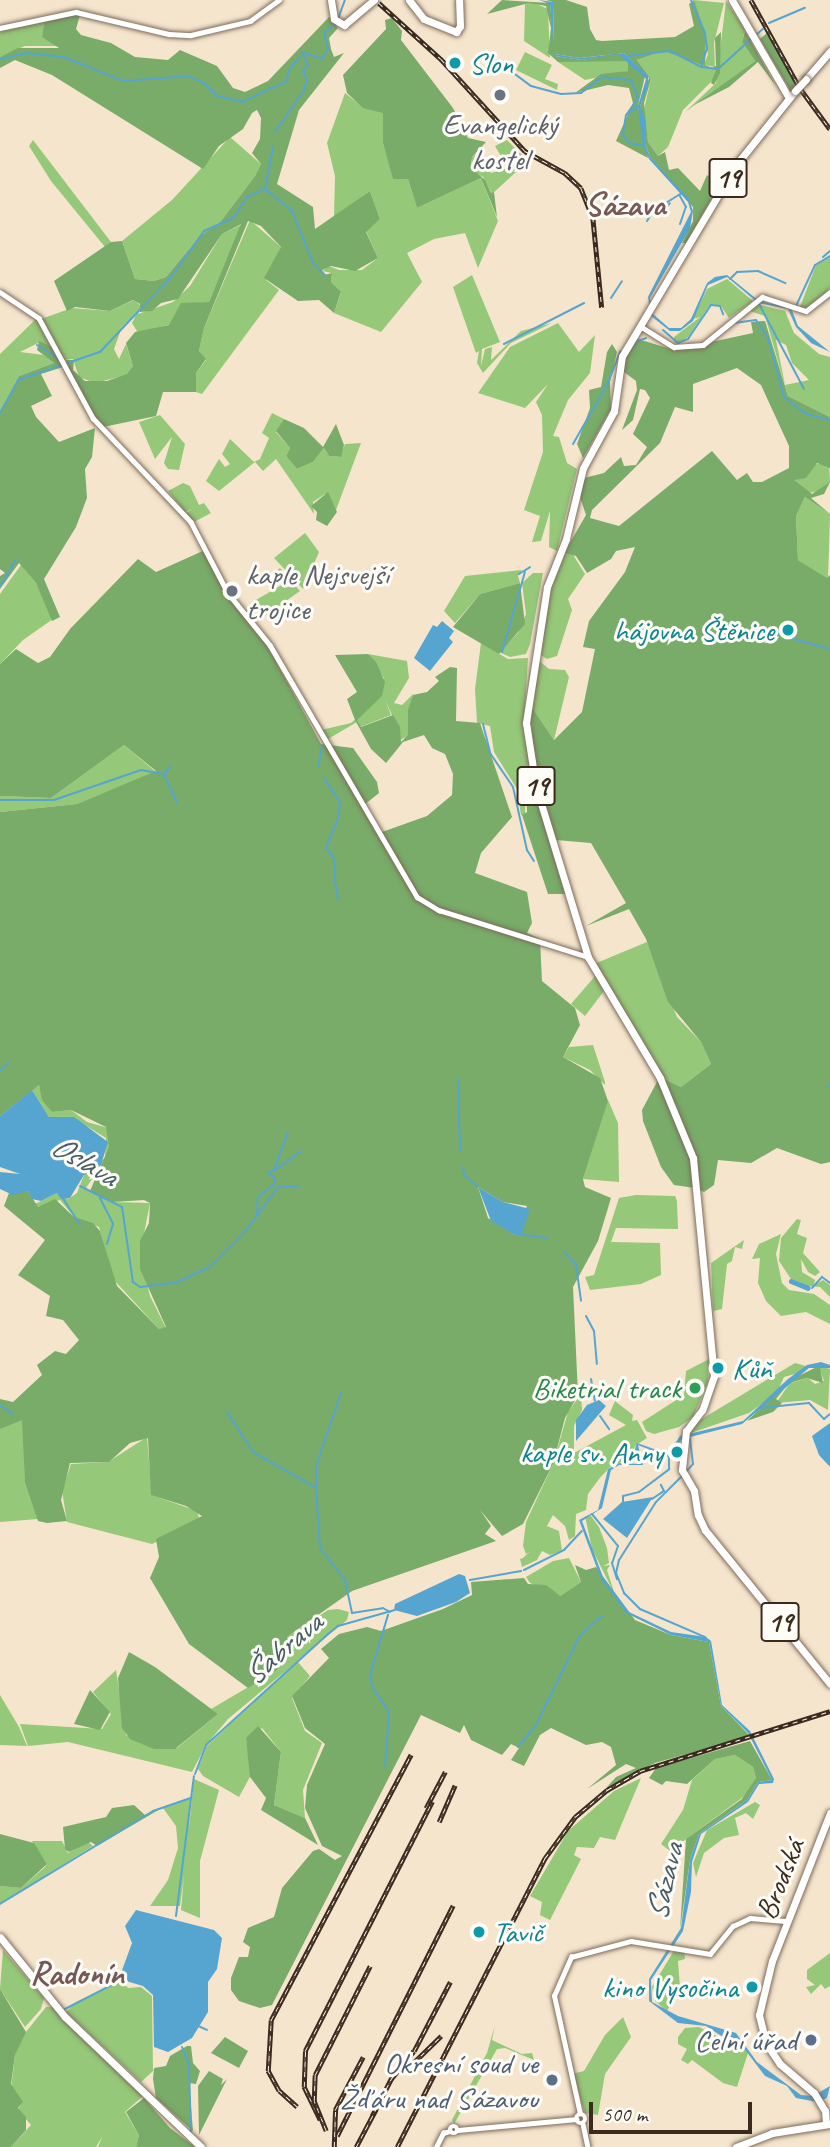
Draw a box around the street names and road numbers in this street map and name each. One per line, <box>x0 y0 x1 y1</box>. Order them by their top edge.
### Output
road number: 19 <box>707 154 749 202</box>
road number: 19 <box>515 762 557 810</box>
road number: 19 <box>759 1598 801 1646</box>
street label: Brodská <box>748 1834 812 1924</box>

